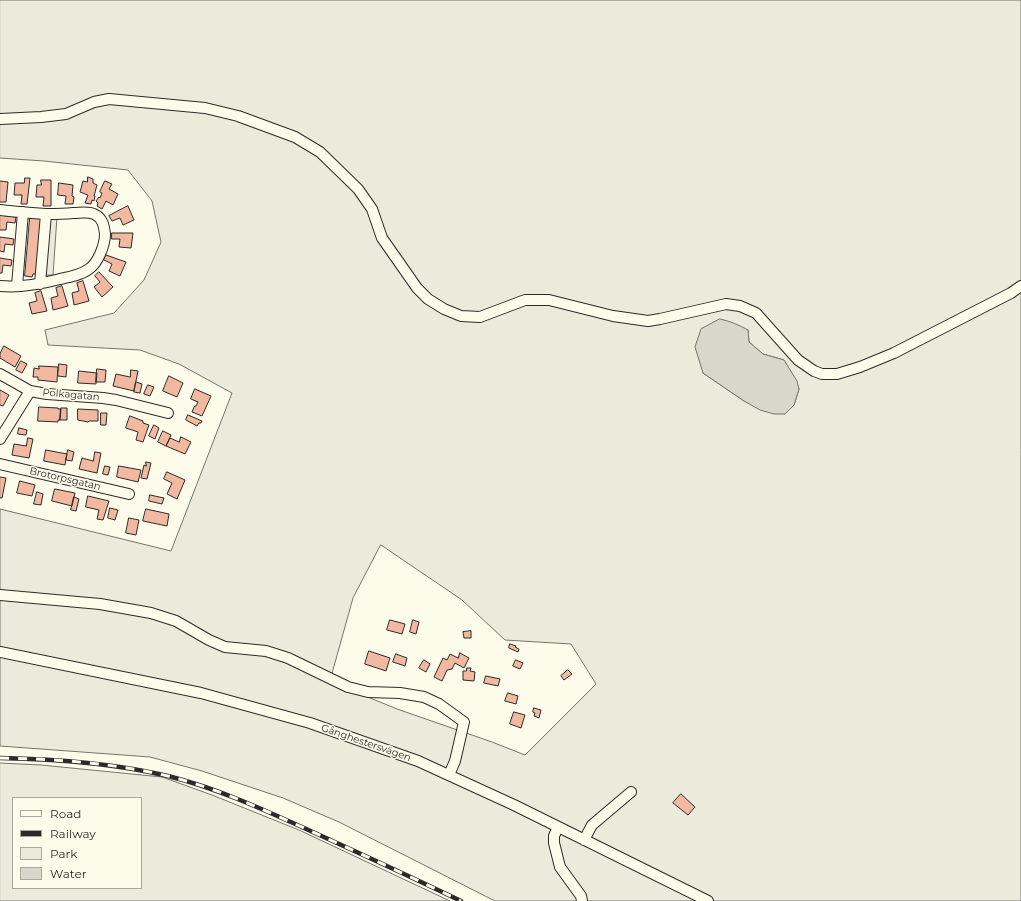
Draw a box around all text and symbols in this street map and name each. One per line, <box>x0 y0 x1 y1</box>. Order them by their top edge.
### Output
street label: Polkagatan <box>42 387 100 403</box>
street label: Brotorpsgatan <box>28 465 102 493</box>
street label: Gånghestersvägen <box>319 722 413 764</box>
legend <box>12 797 142 889</box>
text: Road <box>50 806 81 821</box>
text: Railway <box>50 826 96 841</box>
text: Park <box>50 846 77 861</box>
text: Water <box>50 866 86 881</box>

